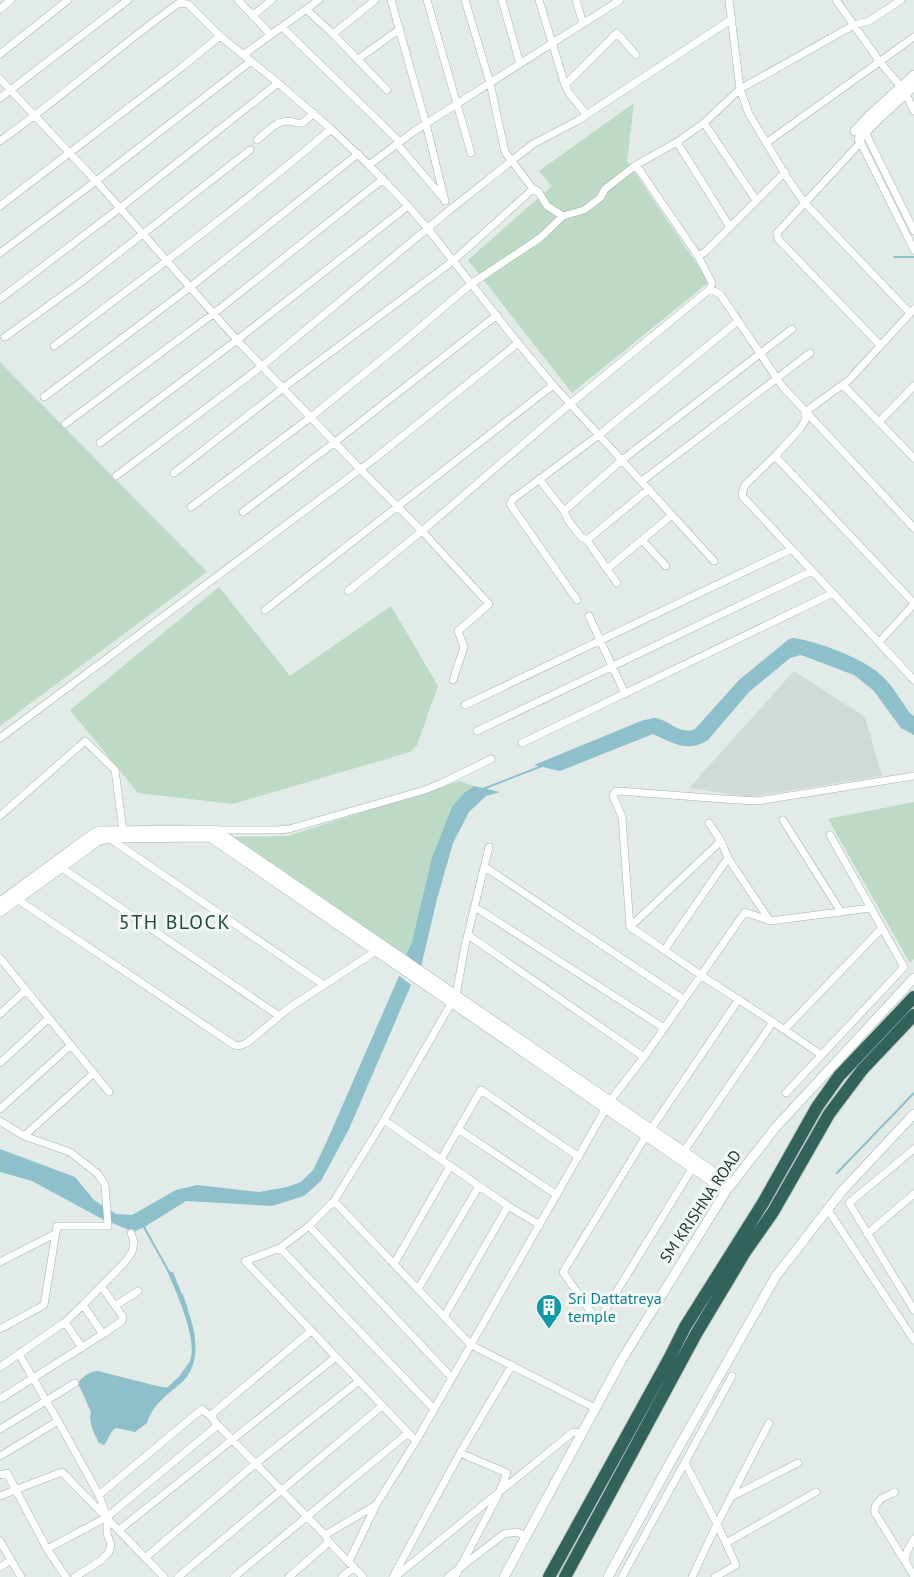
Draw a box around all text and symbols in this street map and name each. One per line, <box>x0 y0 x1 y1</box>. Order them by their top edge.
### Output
district label: 5TH BLOCK <box>119 909 231 935</box>
street label: SM KRISHNA ROAD <box>655 1146 745 1266</box>
place label: Sri Dattatreya temple <box>568 1288 662 1326</box>
building icon: Sri Dattatreya temple <box>534 1292 564 1330</box>

